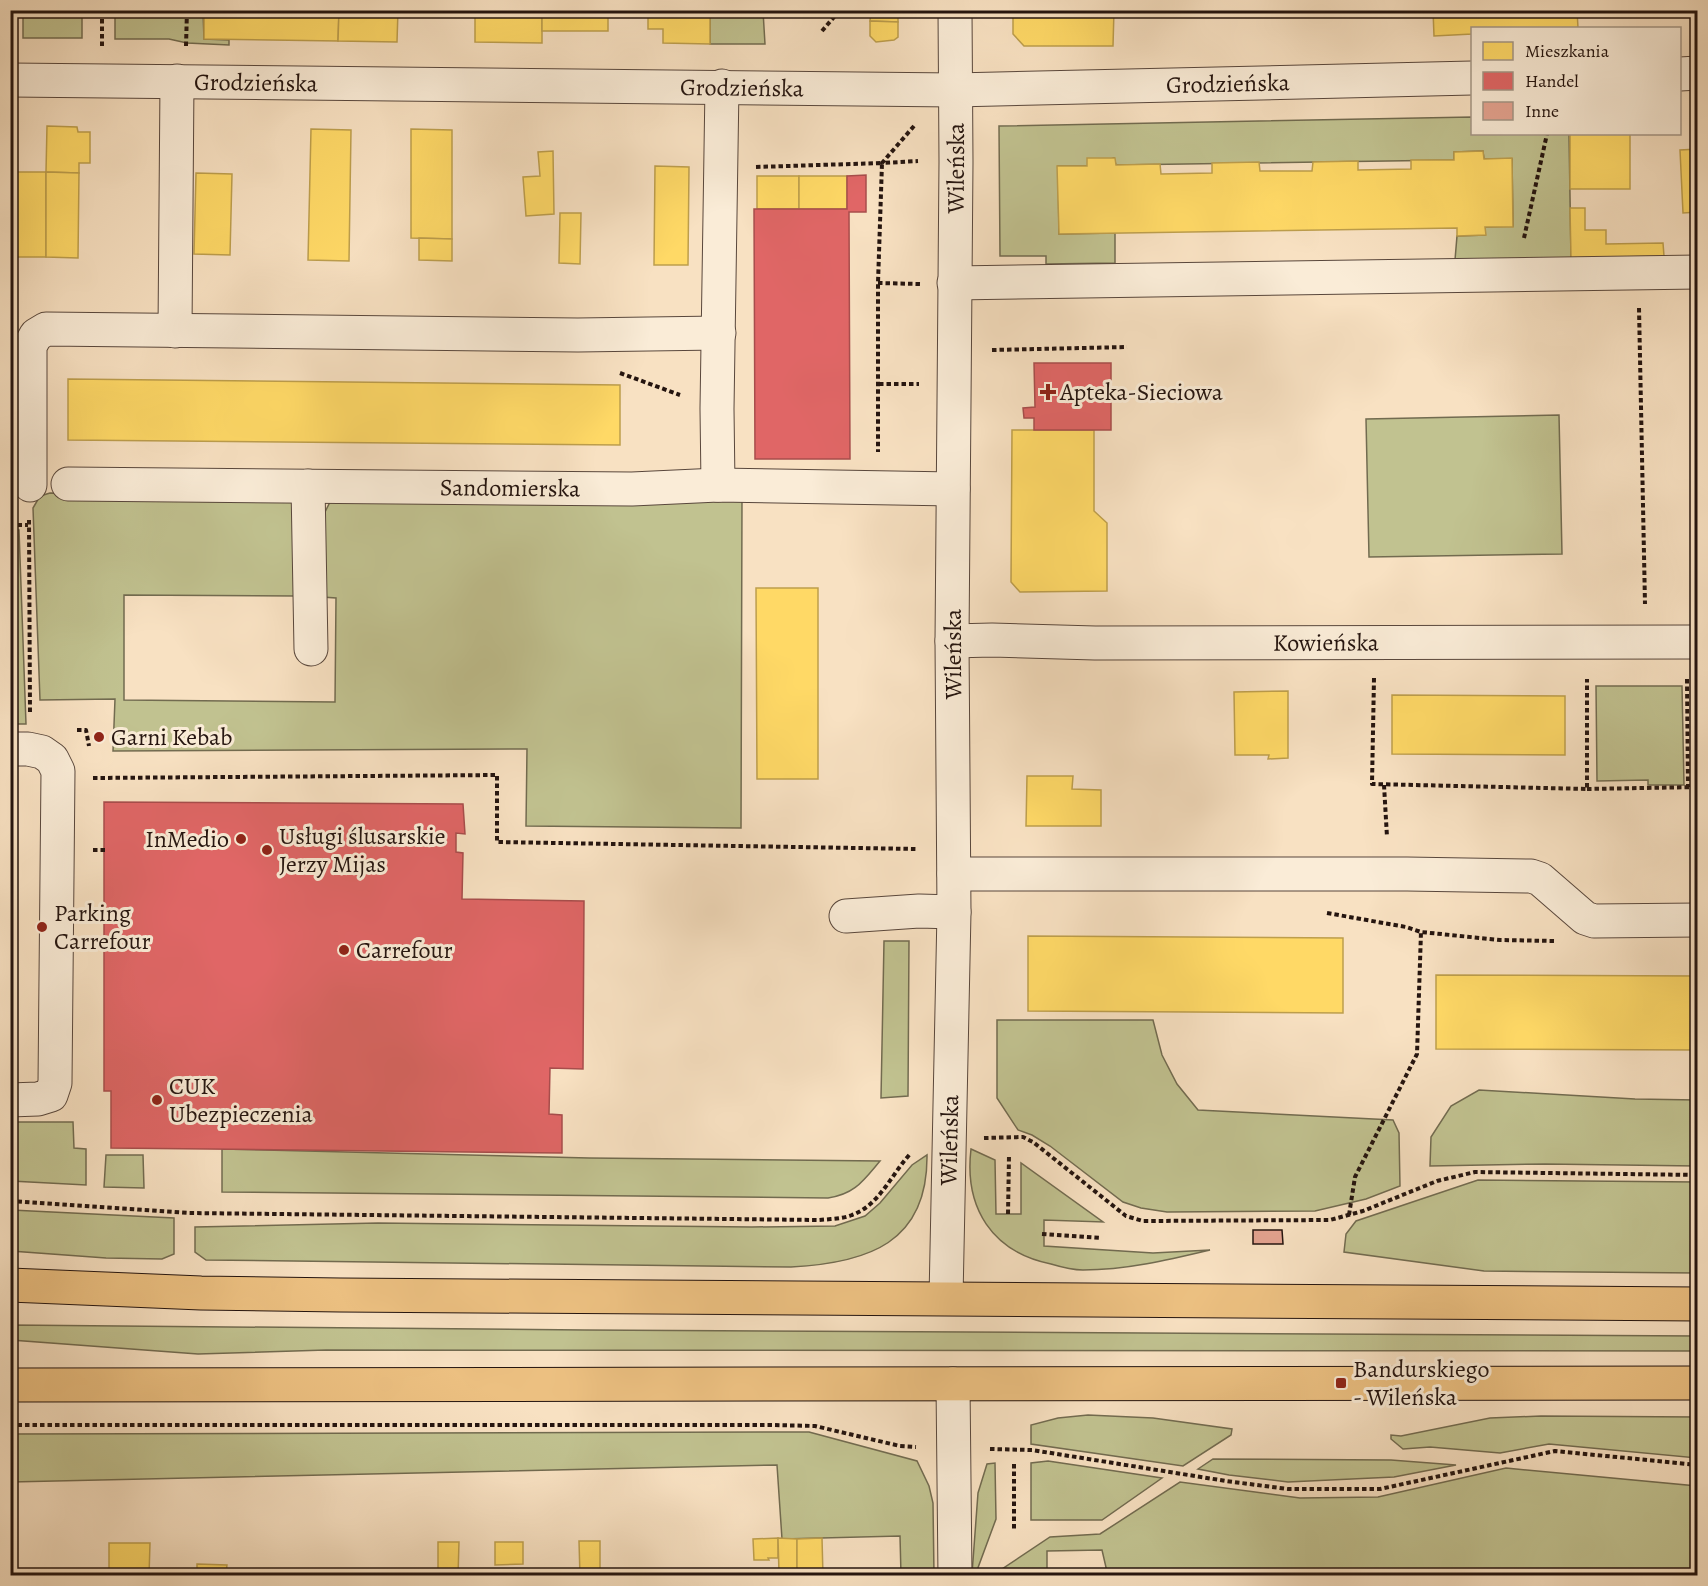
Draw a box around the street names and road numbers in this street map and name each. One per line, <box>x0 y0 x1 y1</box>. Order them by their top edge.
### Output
street label: Grodzieńska <box>194 66 319 99</box>
street label: Grodzieńska <box>1166 66 1291 101</box>
street label: Grodzieńska <box>680 71 805 104</box>
street label: Wileńska <box>940 122 972 215</box>
street label: Sandomierska <box>440 471 581 505</box>
street label: Wileńska <box>937 608 969 700</box>
street label: Kowieńska <box>1273 627 1380 659</box>
street label: Wileńska <box>932 1094 966 1187</box>

